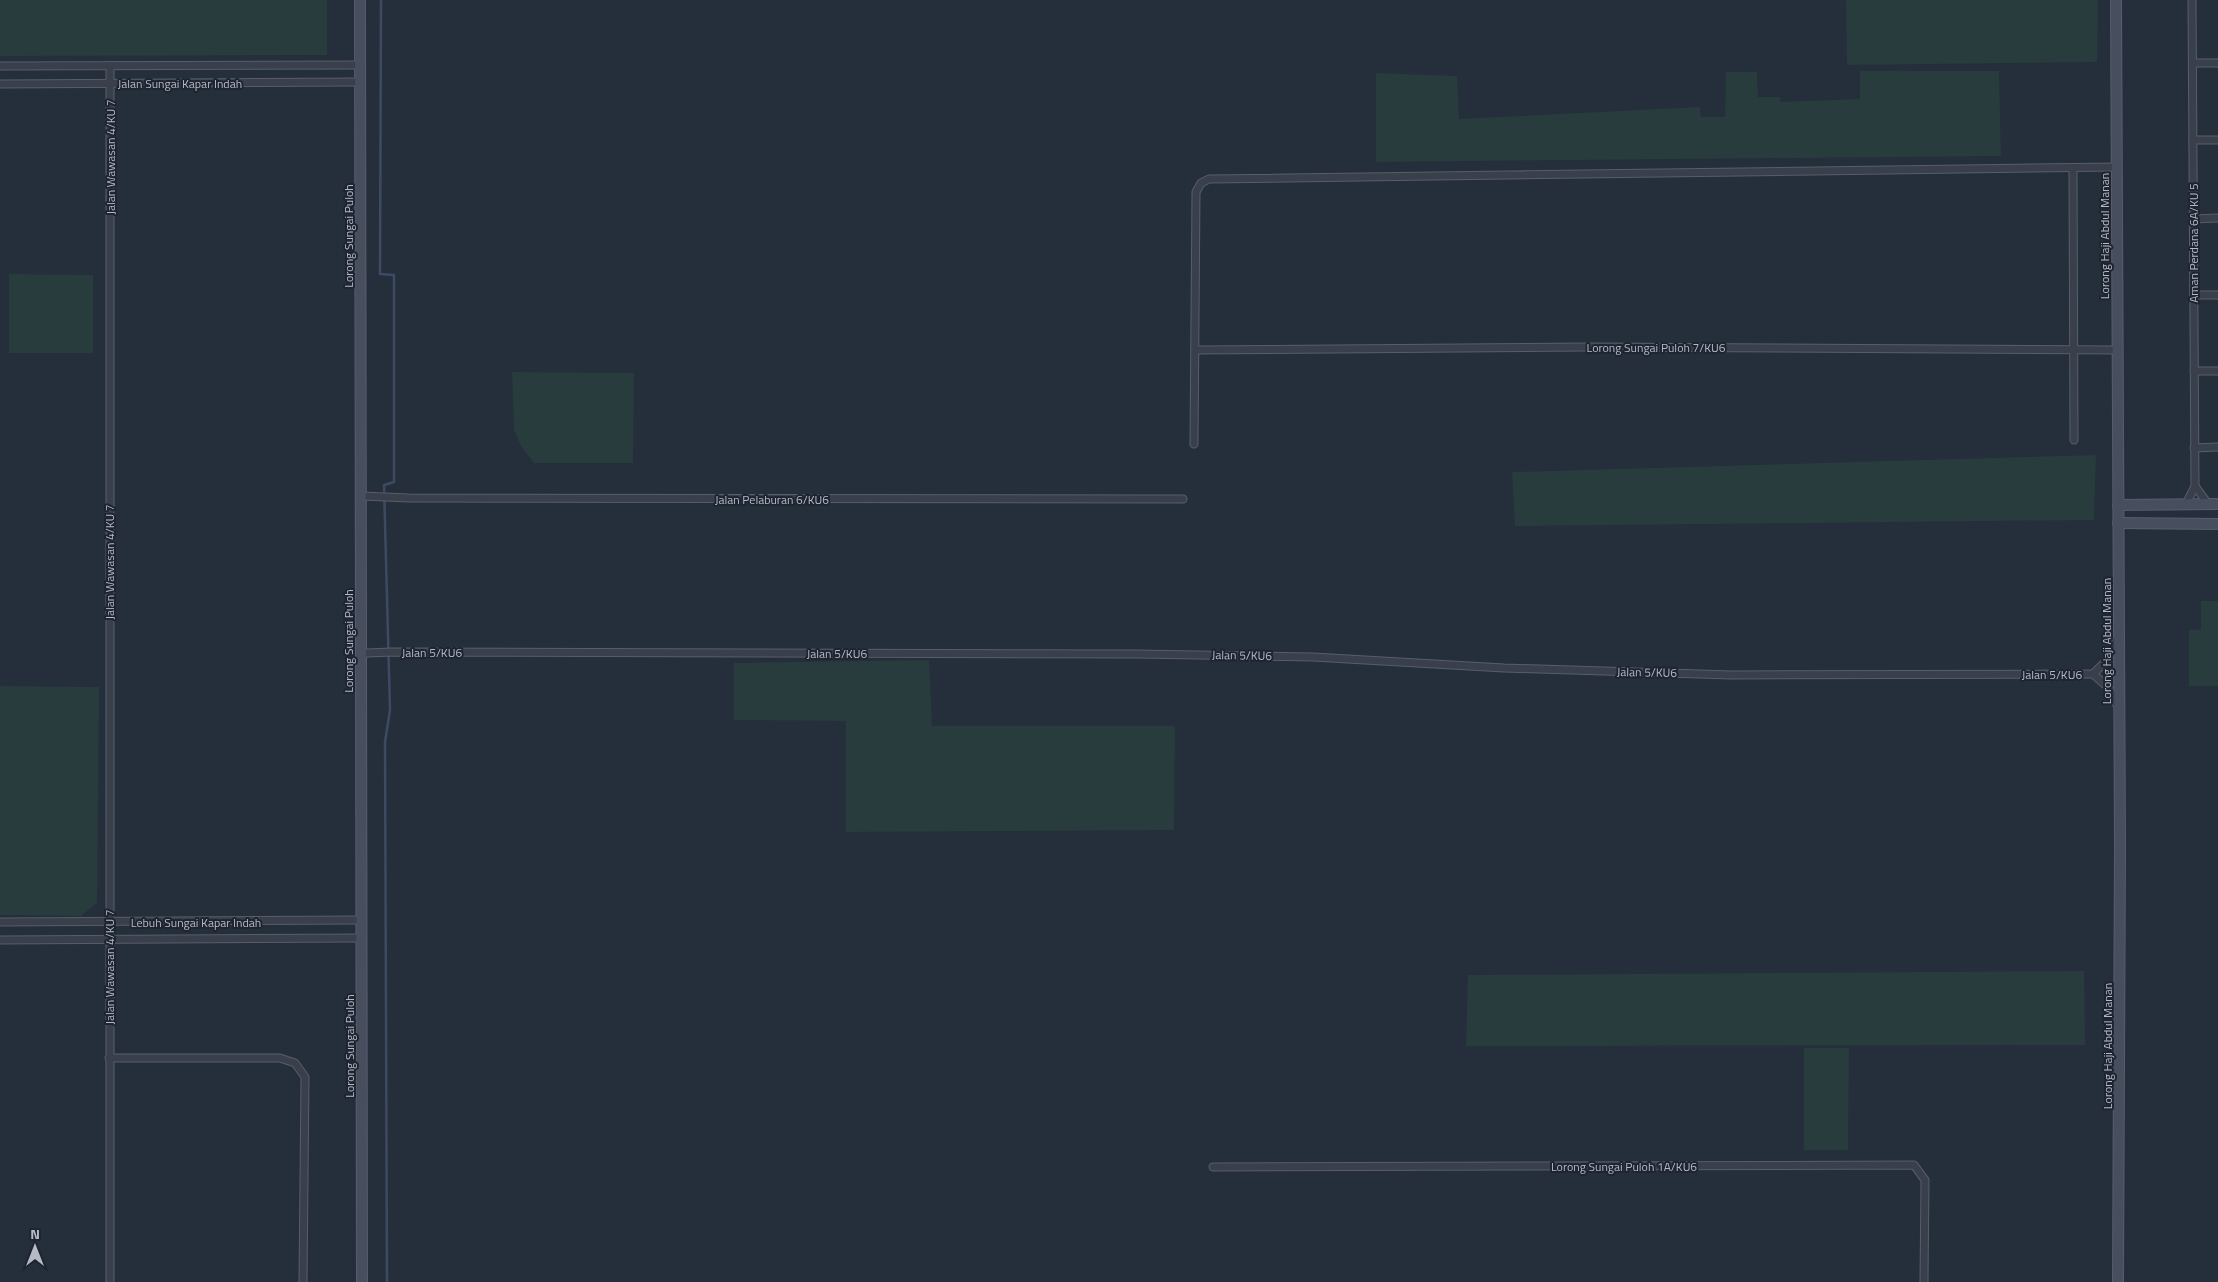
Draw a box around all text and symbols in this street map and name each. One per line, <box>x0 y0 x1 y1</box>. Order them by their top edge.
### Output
street label: Jalan Sungai Kapar Indah <box>118 74 242 93</box>
street label: Jalan Wawasan 4/KU 7 <box>101 99 120 215</box>
street label: Lorong Haji Abdul Manan <box>2095 173 2114 299</box>
street label: Aman Perdana 6A/KU 5 <box>2184 183 2203 303</box>
street label: Lorong Sungai Puloh <box>339 184 358 288</box>
street label: Lorong Sungai Puloh 7/KU6 <box>1586 338 1726 357</box>
street label: Jalan Pelaburan 6/KU6 <box>715 490 829 509</box>
street label: Jalan Wawasan 4/KU 7 <box>100 504 119 620</box>
street label: Lorong Haji Abdul Manan <box>2097 578 2116 704</box>
street label: Lorong Sungai Puloh <box>339 589 358 693</box>
street label: Jalan 5/KU6 <box>402 643 462 662</box>
street label: Jalan 5/KU6 <box>807 644 867 663</box>
street label: Jalan 5/KU6 <box>1212 645 1273 665</box>
street label: Jalan 5/KU6 <box>1617 662 1678 682</box>
street label: Jalan 5/KU6 <box>2022 665 2082 684</box>
street label: Jalan Wawasan 4/KU 7 <box>100 909 119 1025</box>
street label: Lebuh Sungai Kapar Indah <box>131 913 261 932</box>
street label: Lorong Haji Abdul Manan <box>2098 983 2117 1109</box>
street label: Lorong Sungai Puloh <box>340 994 359 1098</box>
street label: Lorong Sungai Puloh 1A/KU6 <box>1551 1157 1697 1176</box>
north arrow <box>10 1222 60 1272</box>
text: N <box>30 1223 40 1244</box>

